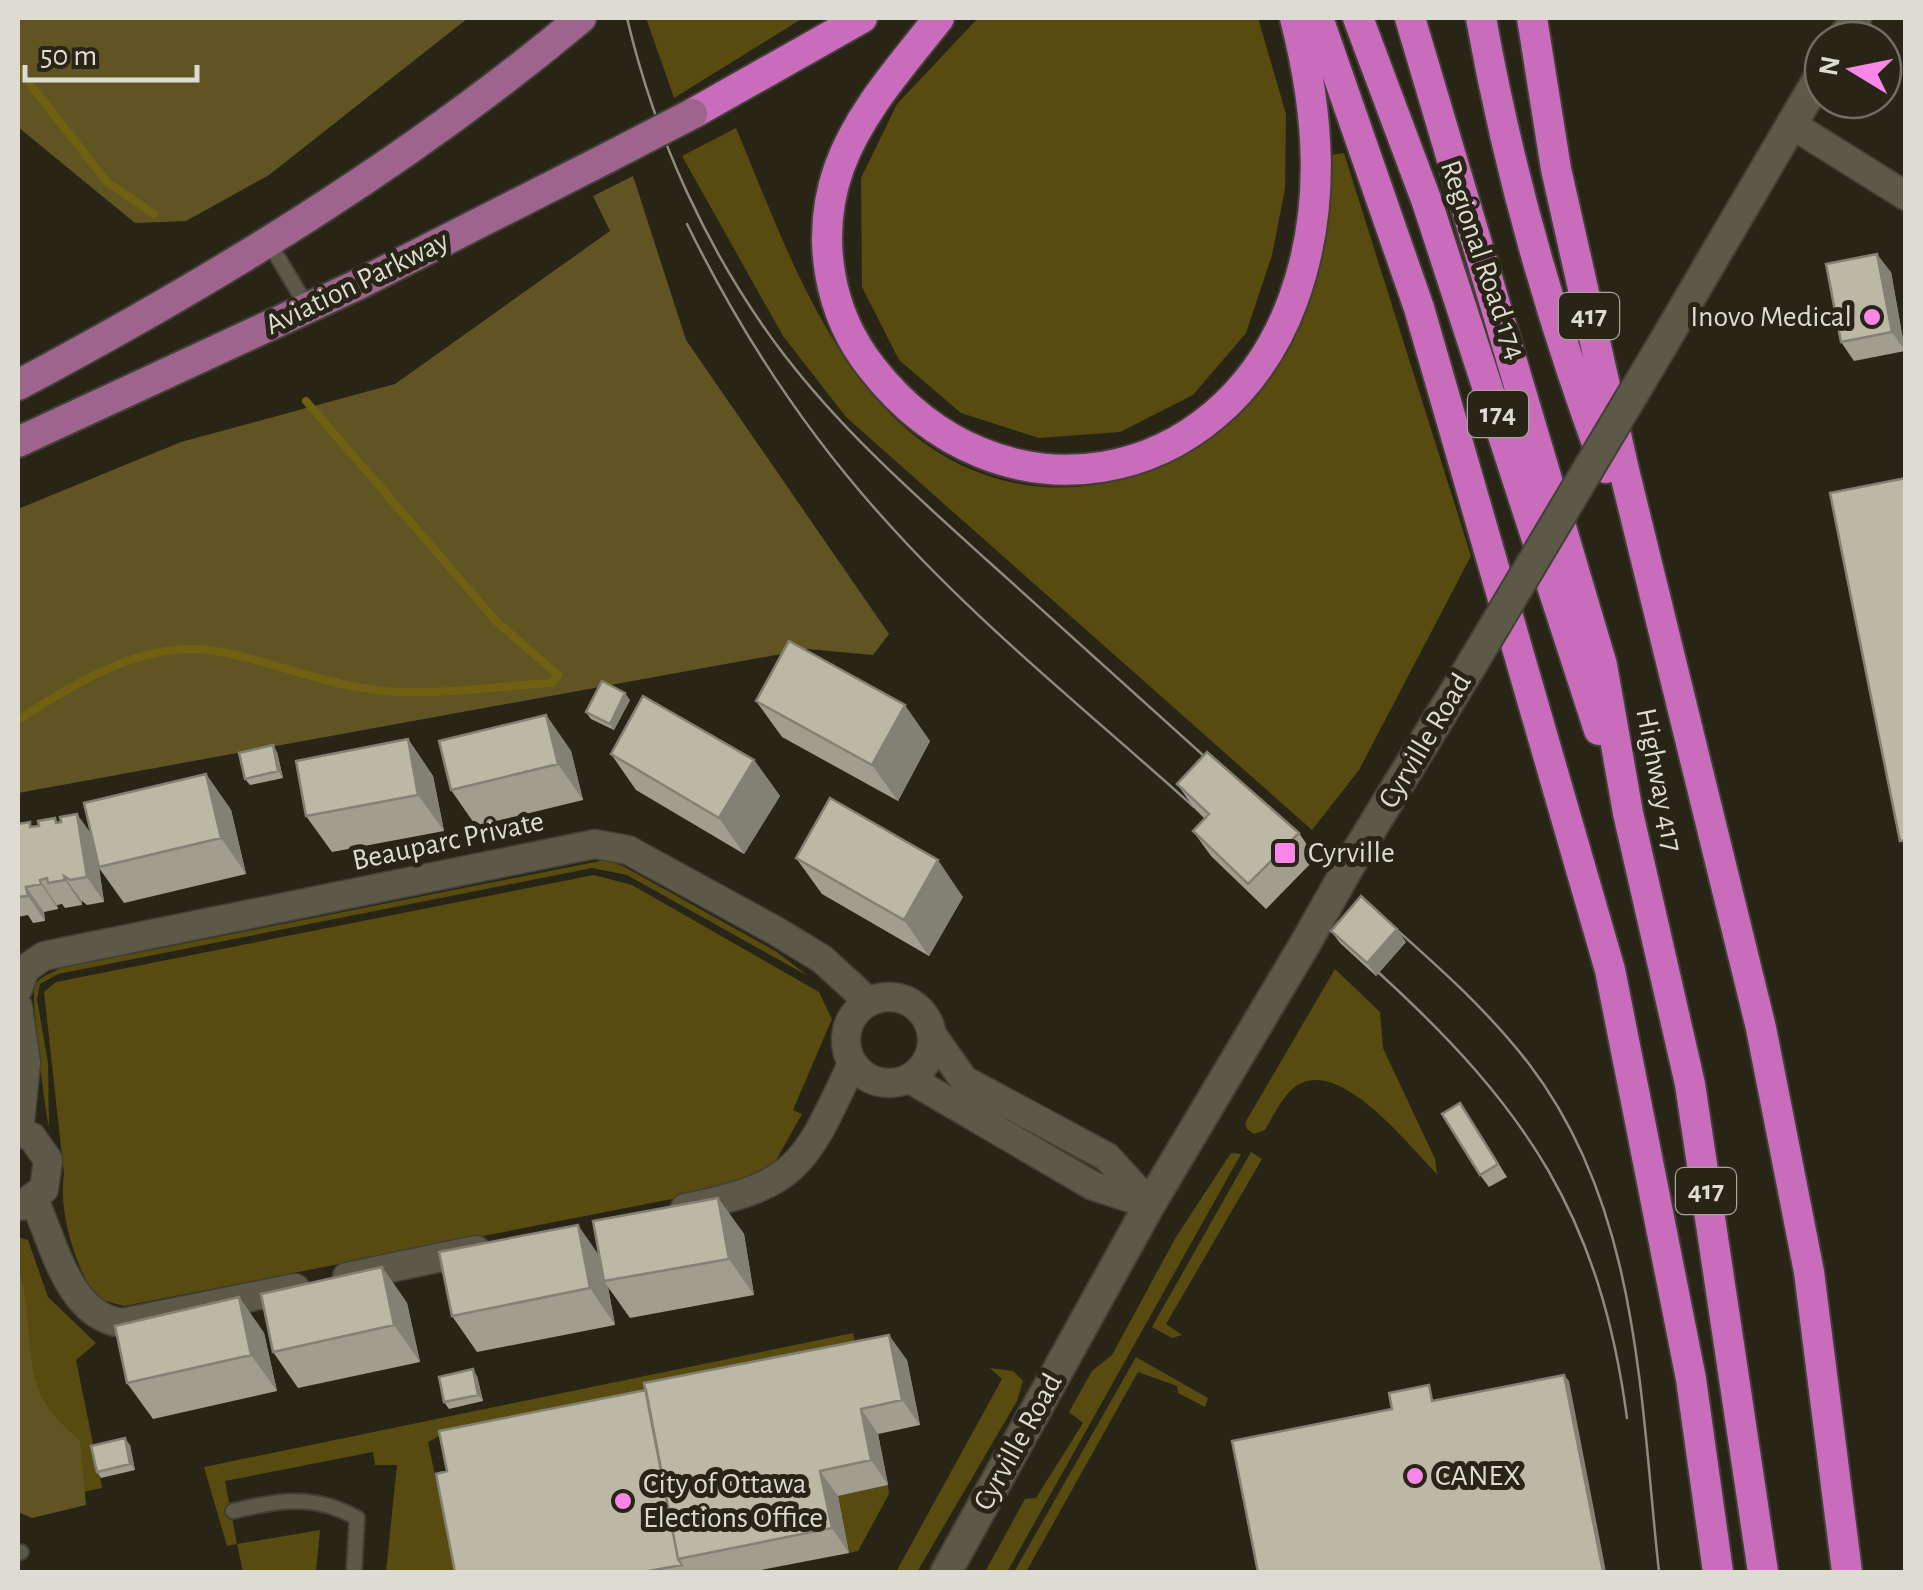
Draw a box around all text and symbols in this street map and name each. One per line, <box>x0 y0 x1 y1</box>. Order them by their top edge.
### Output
scale bar <box>25 20 198 82</box>
north arrow <box>1803 20 1903 120</box>
text: 50 m <box>40 41 97 71</box>
text: N <box>1815 54 1846 78</box>
street label: Regional Road 174 <box>1435 156 1531 364</box>
street label: Aviation Parkway <box>261 226 454 340</box>
road number: 417 <box>1559 293 1619 339</box>
place label: Inovo Medical <box>1690 302 1852 332</box>
marker: Inovo Medical <box>1861 306 1883 328</box>
road number: 174 <box>1468 391 1528 437</box>
street label: Cyrville Road <box>1373 668 1477 814</box>
street label: Highway 417 <box>1630 706 1688 854</box>
street label: Beauparc Private <box>350 806 546 876</box>
place label: Cyrville <box>1308 838 1395 868</box>
marker: Cyrville <box>1272 840 1298 866</box>
road number: 417 <box>1676 1168 1736 1214</box>
street label: Cyrville Road <box>968 1369 1068 1515</box>
place label: CANEX <box>1435 1461 1521 1491</box>
marker: CANEX <box>1404 1465 1426 1487</box>
place label: City of Ottawa Elections Office <box>643 1469 823 1533</box>
marker: City of Ottawa Elections Office <box>612 1490 634 1512</box>

